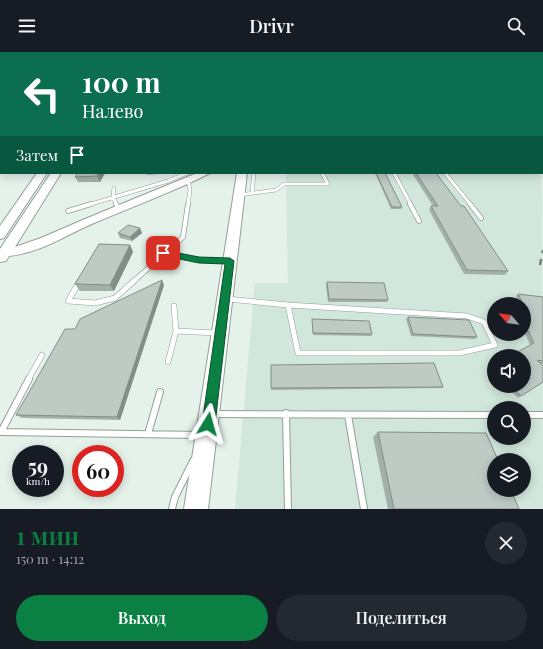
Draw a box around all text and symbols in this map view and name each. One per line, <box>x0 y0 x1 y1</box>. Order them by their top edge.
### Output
text: Drivr <box>249 14 294 38</box>
icon: menu <box>16 15 38 37</box>
icon: search <box>505 15 527 37</box>
text: 100 m <box>82 63 161 100</box>
icon: left <box>16 68 68 120</box>
text: Налево <box>82 99 143 123</box>
icon: arrive <box>66 144 88 166</box>
text: Затем <box>16 145 58 165</box>
pin <box>146 236 180 270</box>
icon: arrive <box>152 242 174 264</box>
north arrow <box>487 297 531 341</box>
map controls <box>487 297 531 497</box>
button: sound <box>487 349 531 393</box>
button: search <box>487 401 531 445</box>
position arrow <box>187 403 229 445</box>
speed limit sign: 60 <box>72 445 124 497</box>
text: 59 <box>28 452 48 479</box>
button: layers <box>487 453 531 497</box>
text: km/h <box>26 474 50 488</box>
text: 1 мин <box>16 519 79 551</box>
button: close <box>485 522 527 564</box>
text: 150 m · 14:12 <box>16 550 84 567</box>
button: Выход <box>16 595 268 641</box>
button: Поделиться <box>276 595 527 641</box>

